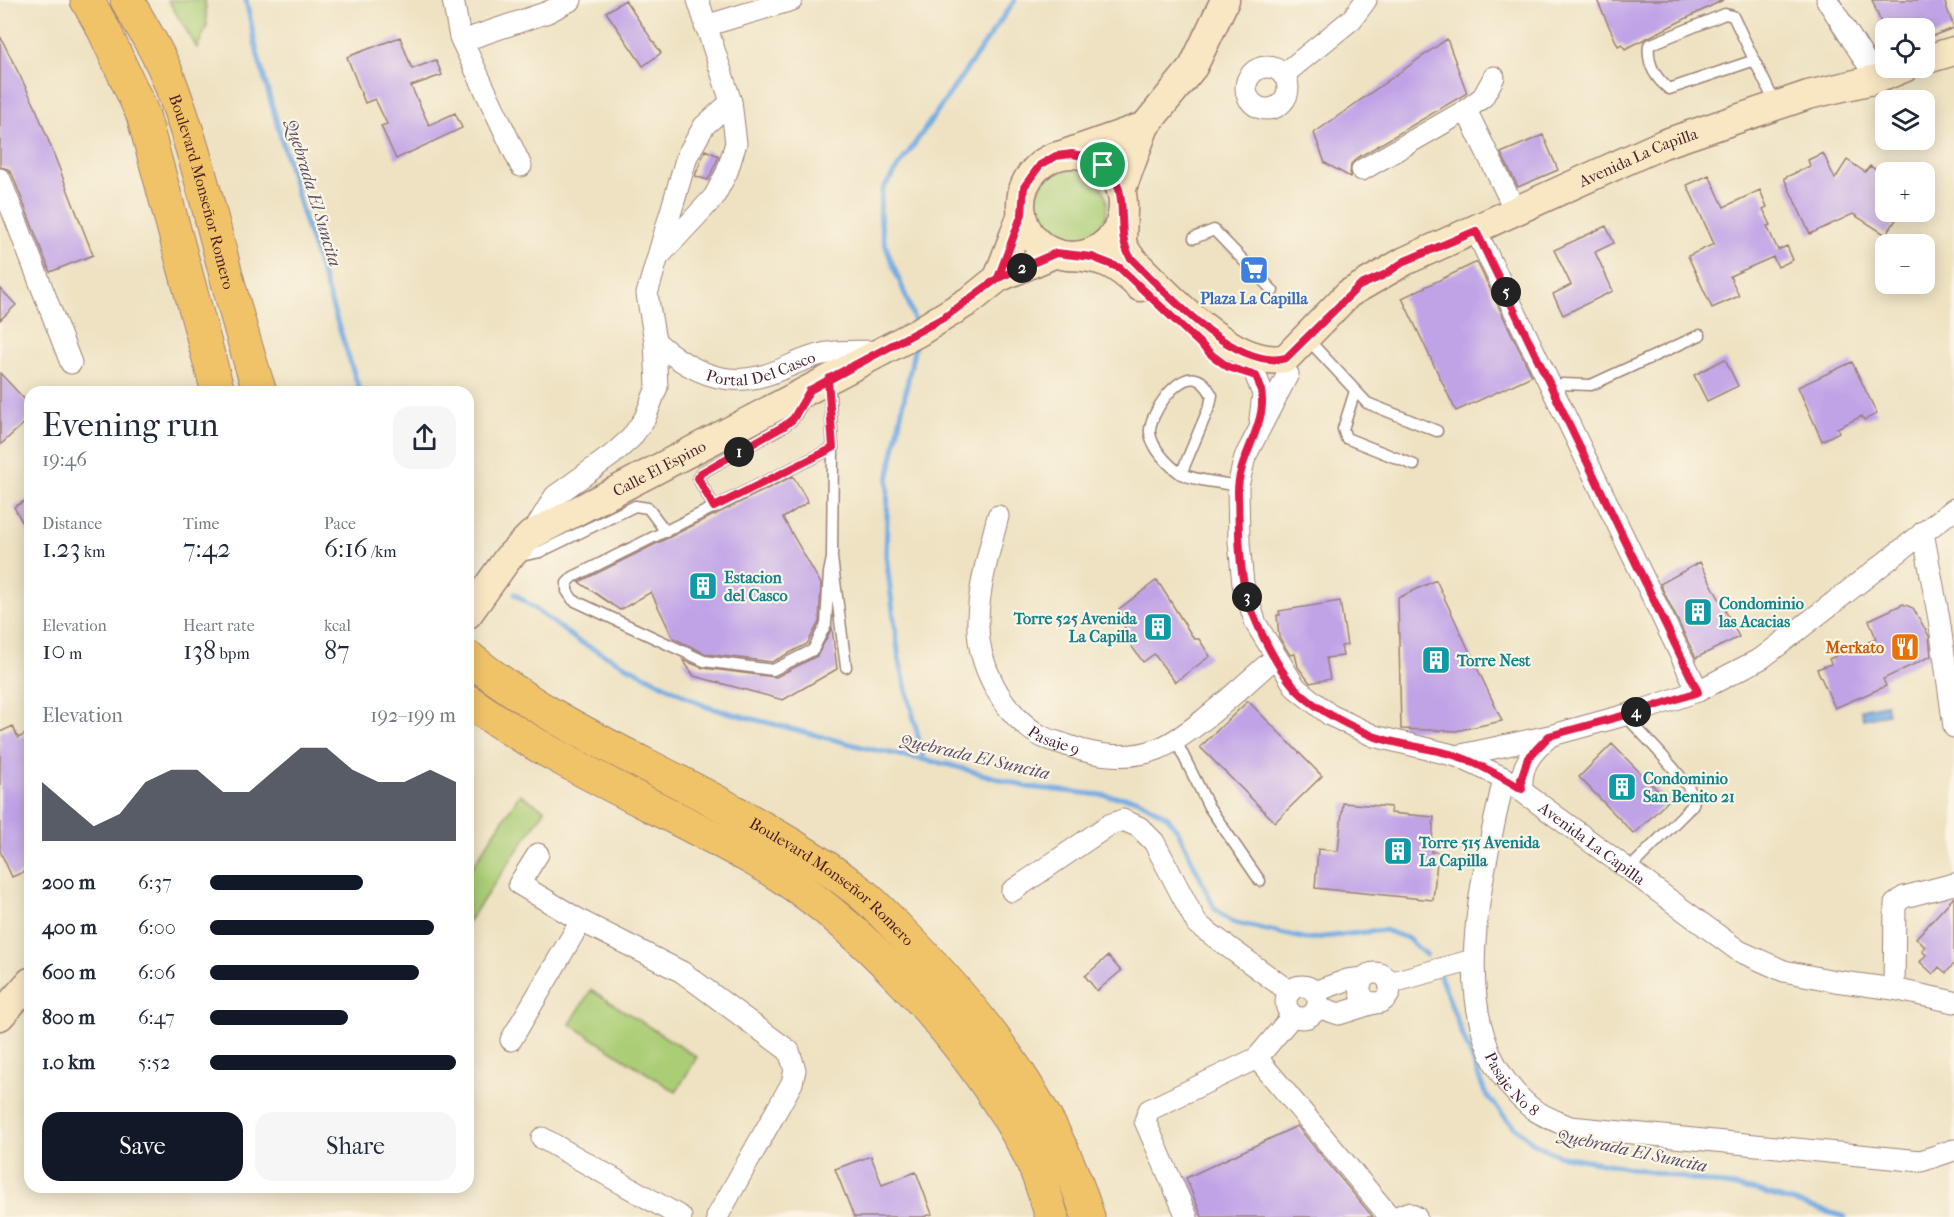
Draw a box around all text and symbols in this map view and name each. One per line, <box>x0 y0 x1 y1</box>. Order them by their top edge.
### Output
map controls <box>1875 18 1935 294</box>
button: locate <box>1875 18 1935 78</box>
button: layers <box>1875 90 1935 150</box>
street label: Boulevard Monseñor Romero <box>166 91 239 291</box>
water label: Quebrada El Suncita <box>280 116 345 269</box>
street label: Avenida La Capilla <box>1575 123 1701 191</box>
pin <box>1077 139 1128 190</box>
icon: arrive <box>1086 148 1119 181</box>
button: + <box>1875 162 1935 222</box>
button: − <box>1875 234 1935 294</box>
pin: 2 <box>1007 253 1037 283</box>
supermarket icon: Plaza La Capilla <box>1238 254 1270 286</box>
text: 2 <box>1018 258 1026 277</box>
pin: 5 <box>1491 277 1521 307</box>
text: 5 <box>1503 282 1509 301</box>
place label: Plaza La Capilla <box>1200 289 1308 309</box>
street label: Portal Del Casco <box>704 347 818 389</box>
text: Evening run <box>42 406 219 445</box>
button: share <box>393 406 456 469</box>
street label: Calle El Espino <box>609 436 709 500</box>
pin: 1 <box>724 437 754 467</box>
text: 1 <box>736 442 742 461</box>
text: 19:46 <box>42 448 87 471</box>
text: Distance <box>42 514 102 533</box>
text: Time <box>183 514 219 533</box>
text: Pace <box>324 514 356 533</box>
text: 1.23 <box>42 533 80 564</box>
text: 7:42 <box>183 533 231 564</box>
text: 6:16 <box>324 533 368 564</box>
text: km <box>80 542 105 561</box>
text: /km <box>368 542 397 561</box>
place label: Estacion del Casco <box>724 568 788 605</box>
building icon: Estacion del Casco <box>687 570 719 602</box>
pin: 3 <box>1232 582 1262 612</box>
text: 3 <box>1244 587 1250 606</box>
place label: Condominio las Acacias <box>1718 594 1804 631</box>
building icon: Condominio las Acacias <box>1682 596 1714 628</box>
place label: Torre 525 Avenida La Capilla <box>1013 609 1138 647</box>
building icon: Torre 525 Avenida La Capilla <box>1142 611 1174 643</box>
text: Elevation <box>42 616 107 635</box>
text: Heart rate <box>183 616 255 635</box>
text: kcal <box>324 616 351 635</box>
restaurant icon: Merkato <box>1889 631 1921 663</box>
text: 10 <box>42 635 65 666</box>
text: 138 <box>183 635 216 666</box>
text: 87 <box>324 635 350 666</box>
place label: Merkato <box>1825 638 1884 657</box>
text: m <box>65 644 82 663</box>
text: bpm <box>216 644 250 663</box>
building icon: Torre Nest <box>1420 644 1452 676</box>
place label: Torre Nest <box>1456 651 1531 670</box>
pin: 4 <box>1621 697 1651 727</box>
text: 4 <box>1631 702 1641 721</box>
text: Elevation <box>42 704 123 727</box>
text: 192–199 m <box>370 704 456 727</box>
street label: Pasaje 9 <box>1025 721 1082 759</box>
water label: Quebrada El Suncita <box>897 729 1052 784</box>
place label: Condominio San Benito 21 <box>1643 769 1735 806</box>
building icon: Condominio San Benito 21 <box>1606 771 1638 803</box>
street label: Avenida La Capilla <box>1534 797 1650 889</box>
street label: Boulevard Monseñor Romero <box>746 813 918 949</box>
place label: Torre 515 Avenida La Capilla <box>1418 833 1540 871</box>
building icon: Torre 515 Avenida La Capilla <box>1382 835 1414 867</box>
text: 200 m <box>42 871 95 894</box>
text: 6:37 <box>138 871 172 894</box>
text: 400 m <box>42 916 97 939</box>
text: 6:00 <box>138 916 176 939</box>
text: 600 m <box>42 961 96 984</box>
text: 6:06 <box>138 961 176 984</box>
text: 800 m <box>42 1006 95 1029</box>
text: 6:47 <box>138 1006 175 1029</box>
street label: Pasaje No 8 <box>1481 1049 1543 1120</box>
text: 1.0 km <box>42 1051 95 1074</box>
text: 5:52 <box>138 1051 170 1074</box>
button: Save <box>42 1112 243 1181</box>
button: Share <box>255 1112 456 1181</box>
water label: Quebrada El Suncita <box>1554 1125 1709 1177</box>

